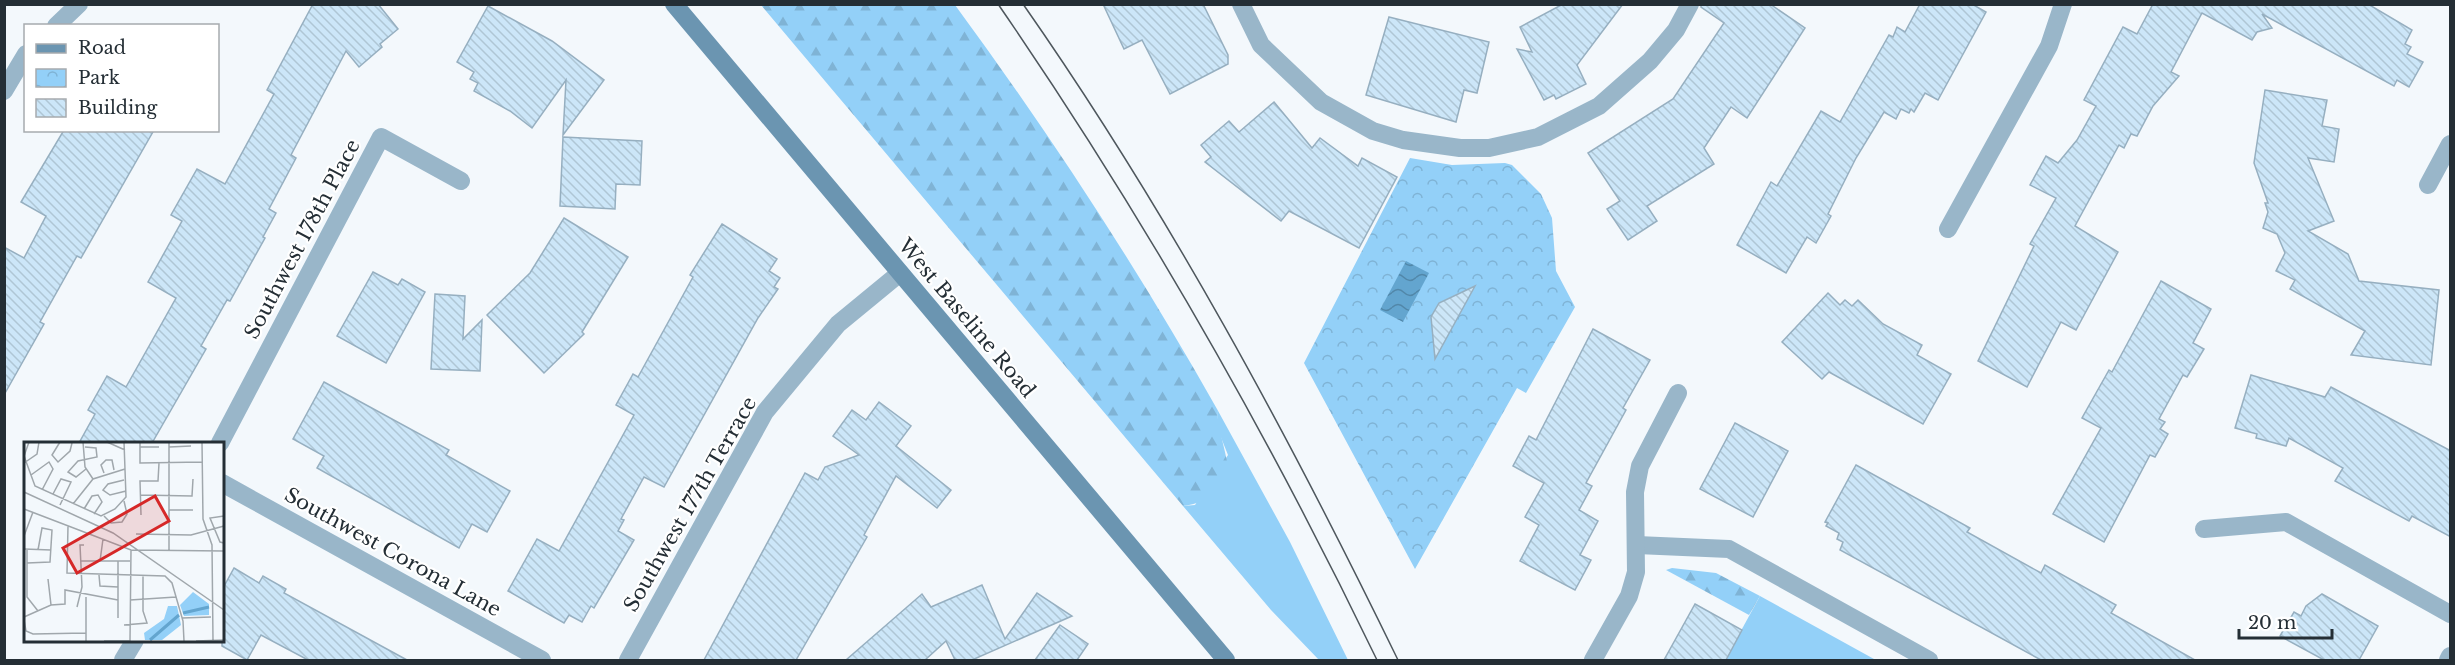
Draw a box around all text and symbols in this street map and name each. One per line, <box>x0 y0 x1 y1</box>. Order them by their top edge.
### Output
legend <box>24 24 219 132</box>
text: Road <box>78 37 126 59</box>
text: Park <box>78 67 120 89</box>
text: Building <box>78 97 157 119</box>
street label: Southwest 178th Place <box>239 135 365 343</box>
street label: West Baseline Road <box>893 233 1041 402</box>
street label: Southwest 177th Terrace <box>619 392 761 616</box>
inset map <box>24 442 224 641</box>
street label: Southwest Corona Lane <box>281 482 505 622</box>
scale bar <box>2239 602 2332 640</box>
text: 20 m <box>2248 612 2296 634</box>

